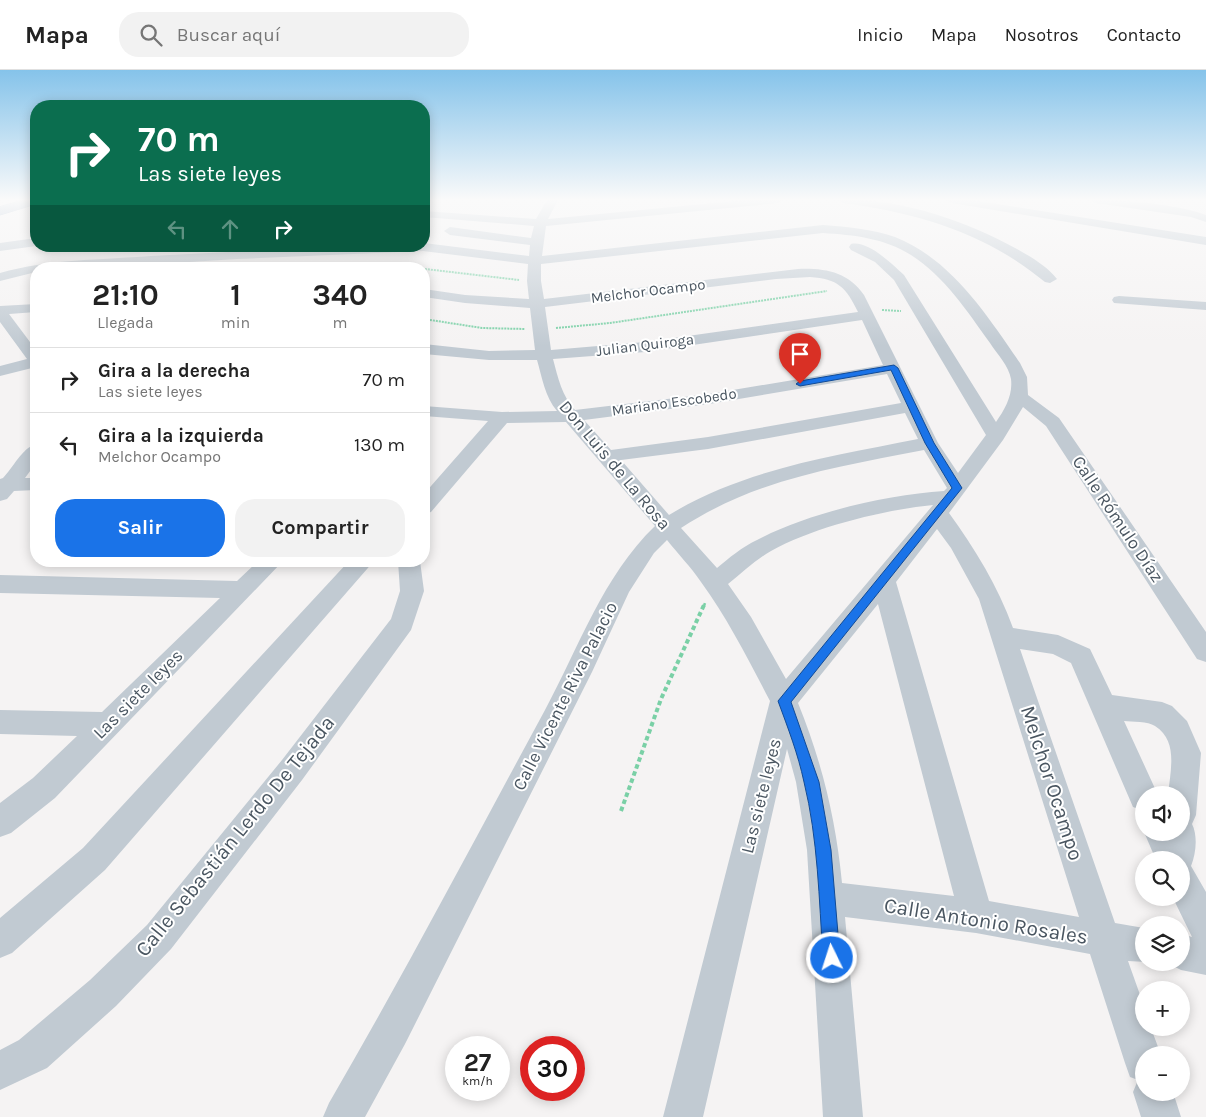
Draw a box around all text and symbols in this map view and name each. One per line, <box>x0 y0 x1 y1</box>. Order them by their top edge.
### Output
search box <box>119 12 469 57</box>
text: Mapa <box>25 21 89 49</box>
icon: search <box>137 21 165 49</box>
text: Buscar aquí <box>177 24 280 46</box>
text: Inicio <box>857 24 903 46</box>
text: Mapa <box>931 24 977 46</box>
text: Nosotros <box>1005 24 1079 46</box>
text: Contacto <box>1107 24 1181 46</box>
text: 70 m <box>138 119 220 160</box>
icon: right <box>55 120 120 185</box>
text: Las siete leyes <box>138 161 282 187</box>
icon: left <box>163 215 191 243</box>
icon: ahead <box>216 215 244 243</box>
icon: right <box>269 215 297 243</box>
street label: Melchor Ocampo <box>590 275 706 307</box>
text: 21:10 <box>92 277 159 313</box>
text: 1 <box>230 277 241 313</box>
text: 340 <box>312 277 368 313</box>
text: Llegada <box>97 313 154 332</box>
text: min <box>221 313 250 332</box>
text: m <box>333 313 348 332</box>
street label: Julian Quiroga <box>595 330 695 360</box>
pin <box>779 333 821 384</box>
icon: arrive <box>786 340 814 368</box>
text: Gira a la derecha <box>98 360 250 382</box>
icon: right <box>55 366 83 394</box>
text: 70 m <box>363 369 405 391</box>
text: Las siete leyes <box>98 382 203 401</box>
street label: Mariano Escobedo <box>610 384 738 420</box>
street label: Don Luis de La Rosa <box>554 396 676 534</box>
text: Gira a la izquierda <box>98 425 264 447</box>
icon: left <box>55 431 83 459</box>
text: 130 m <box>354 434 405 456</box>
text: Melchor Ocampo <box>98 447 221 466</box>
street label: Calle Rómulo Díaz <box>1068 452 1168 586</box>
button: Salir <box>55 499 225 557</box>
button: Compartir <box>235 499 405 557</box>
street label: Calle Vicente Riva Palacio <box>508 598 622 794</box>
street label: Las siete leyes <box>89 645 187 743</box>
street label: Melchor Ocampo <box>1016 703 1088 863</box>
street label: Calle Sebastián Lerdo De Tejada <box>131 711 339 961</box>
street label: Las siete leyes <box>736 736 786 856</box>
map controls <box>1135 786 1190 1101</box>
button: sound <box>1135 786 1190 841</box>
button: search <box>1135 851 1190 906</box>
street label: Calle Antonio Rosales <box>882 893 1090 949</box>
button: layers <box>1135 916 1190 971</box>
position arrow <box>805 931 857 983</box>
button: + <box>1135 981 1190 1036</box>
speed limit sign: 30 <box>520 1036 585 1101</box>
button: − <box>1135 1046 1190 1101</box>
text: 27 <box>464 1048 491 1077</box>
text: km/h <box>462 1074 493 1088</box>

